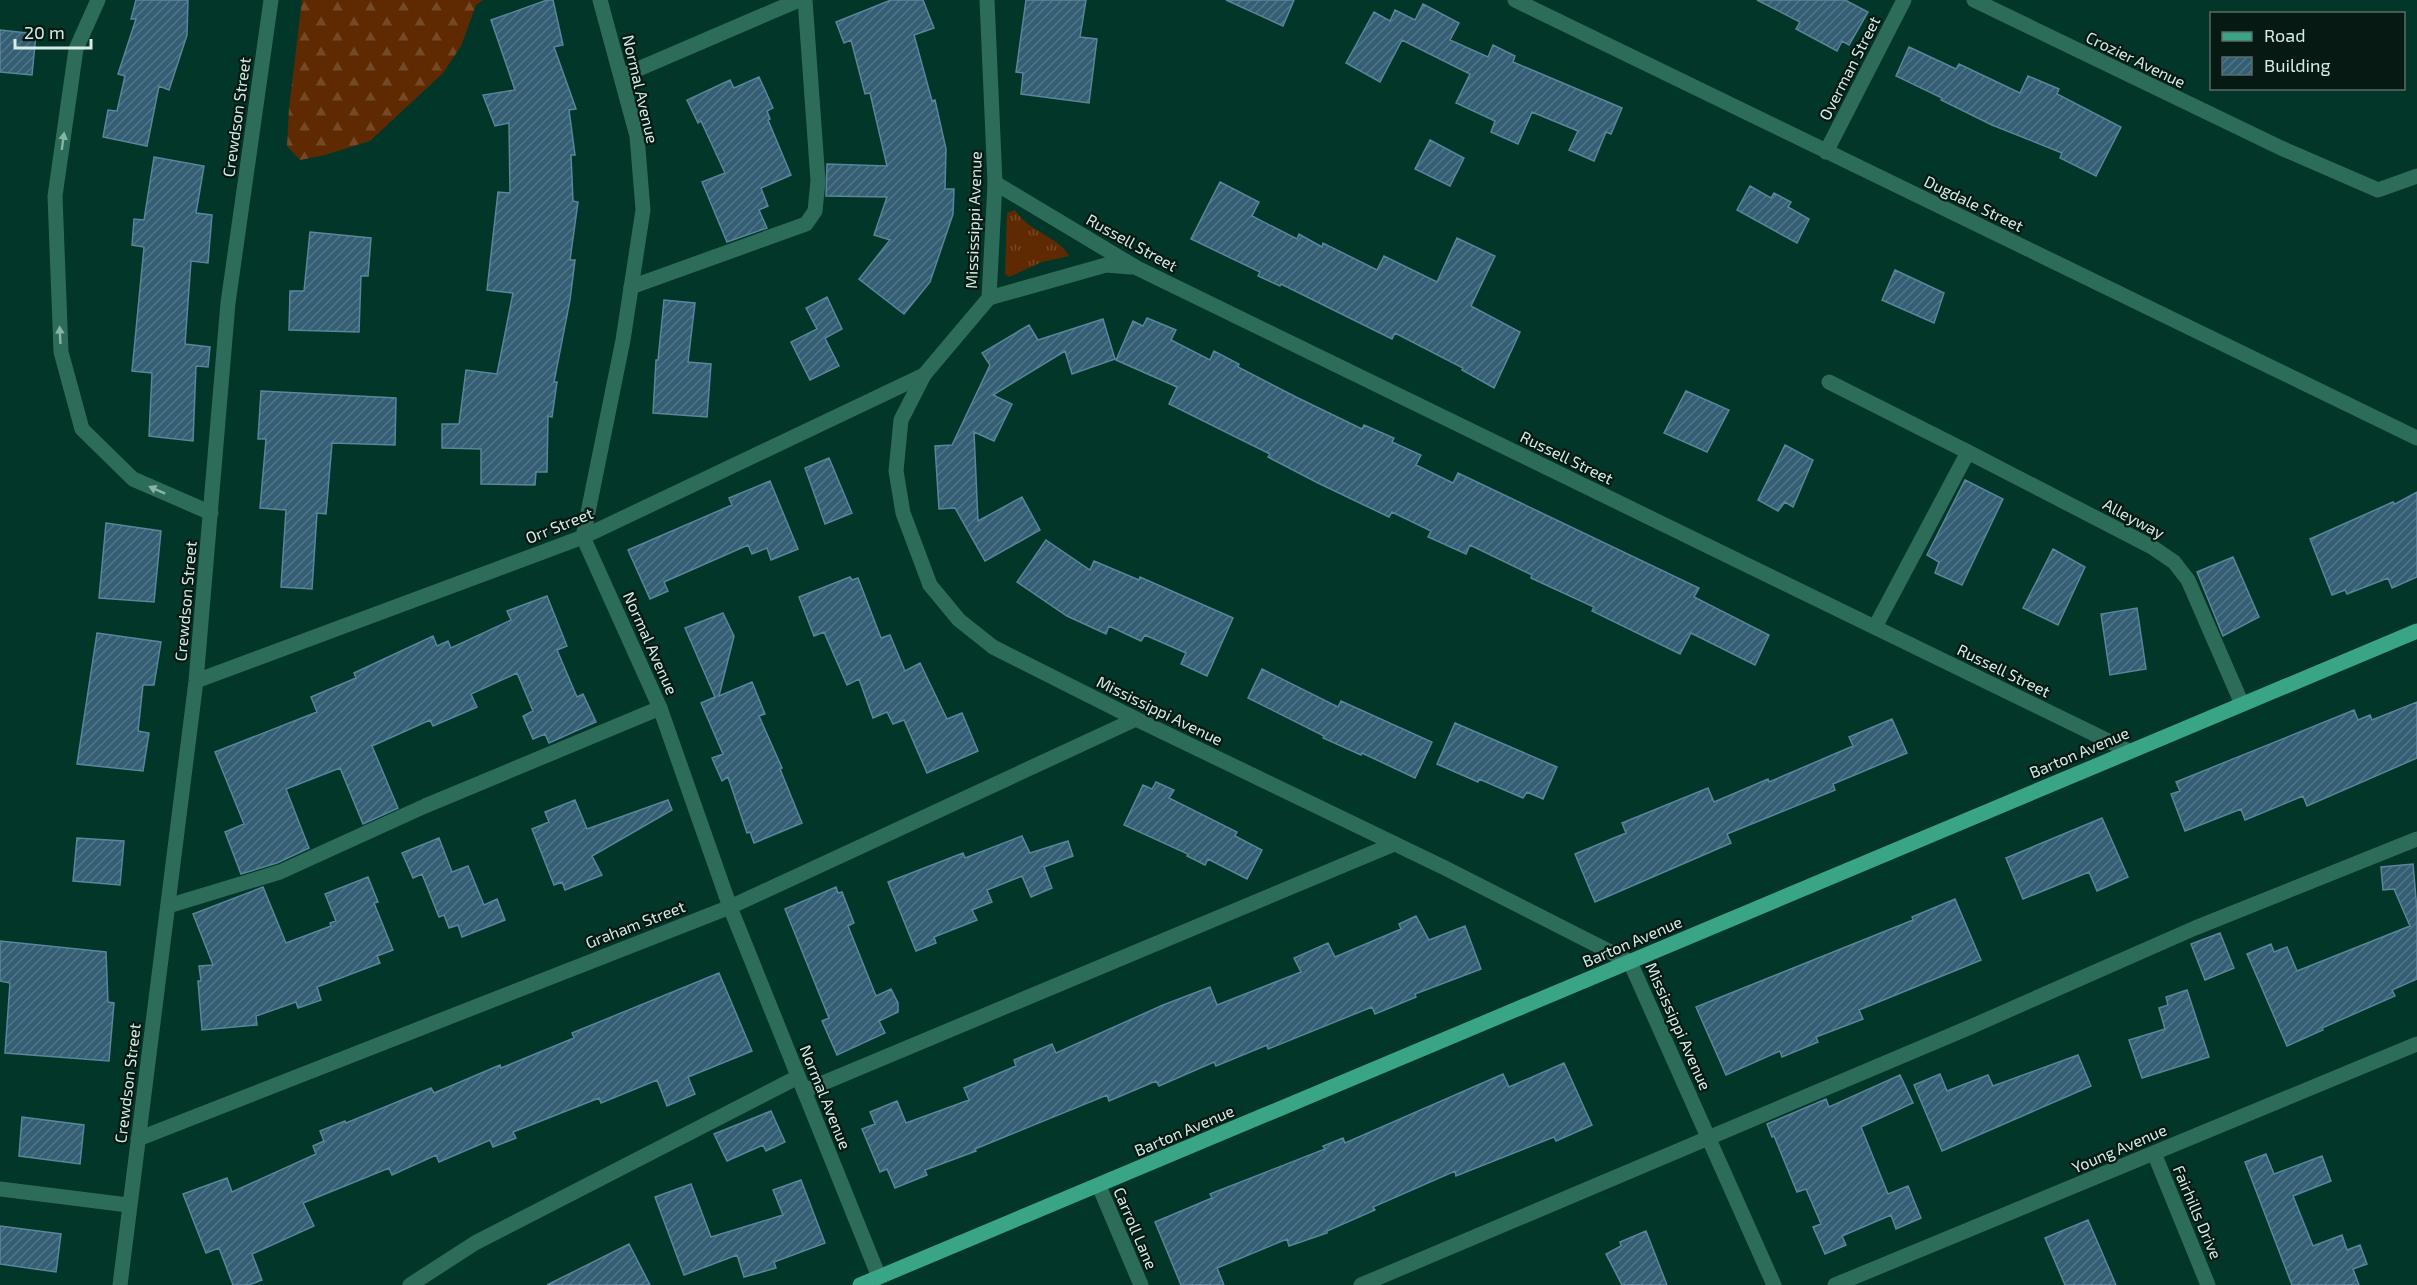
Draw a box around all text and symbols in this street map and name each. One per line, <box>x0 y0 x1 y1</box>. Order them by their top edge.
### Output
scale bar <box>15 12 92 50</box>
legend <box>2210 12 2405 90</box>
street label: Overman Street <box>1815 13 1883 123</box>
text: 20 m <box>24 21 65 43</box>
text: Road <box>2264 24 2305 46</box>
street label: Crozier Avenue <box>2083 27 2189 91</box>
street label: Normal Avenue <box>619 33 663 145</box>
text: Building <box>2264 54 2331 76</box>
street label: Crewdson Street <box>218 56 254 178</box>
one-way arrow <box>59 131 68 150</box>
street label: Mississippi Avenue <box>961 151 985 289</box>
street label: Dugdale Street <box>1921 171 2027 235</box>
street label: Russell Street <box>1083 209 1181 275</box>
one-way arrow <box>55 326 64 345</box>
street label: Russell Street <box>1517 426 1617 488</box>
one-way arrow <box>149 485 166 494</box>
street label: Alleyway <box>2100 494 2168 542</box>
street label: Orr Street <box>522 503 596 547</box>
street label: Crewdson Street <box>170 540 200 662</box>
street label: Normal Avenue <box>620 589 682 697</box>
street label: Russell Street <box>1954 639 2054 701</box>
street label: Mississippi Avenue <box>1094 671 1226 749</box>
street label: Barton Avenue <box>2026 722 2132 782</box>
street label: Graham Street <box>582 896 688 952</box>
street label: Barton Avenue <box>1579 911 1685 971</box>
street label: Mississippi Avenue <box>1642 959 1716 1093</box>
street label: Crewdson Street <box>110 1022 144 1144</box>
street label: Normal Avenue <box>796 1042 856 1152</box>
street label: Barton Avenue <box>1131 1100 1237 1160</box>
street label: Young Avenue <box>2069 1119 2169 1177</box>
street label: Fairhills Drive <box>2170 1162 2226 1262</box>
street label: Carroll Lane <box>1110 1184 1162 1272</box>

